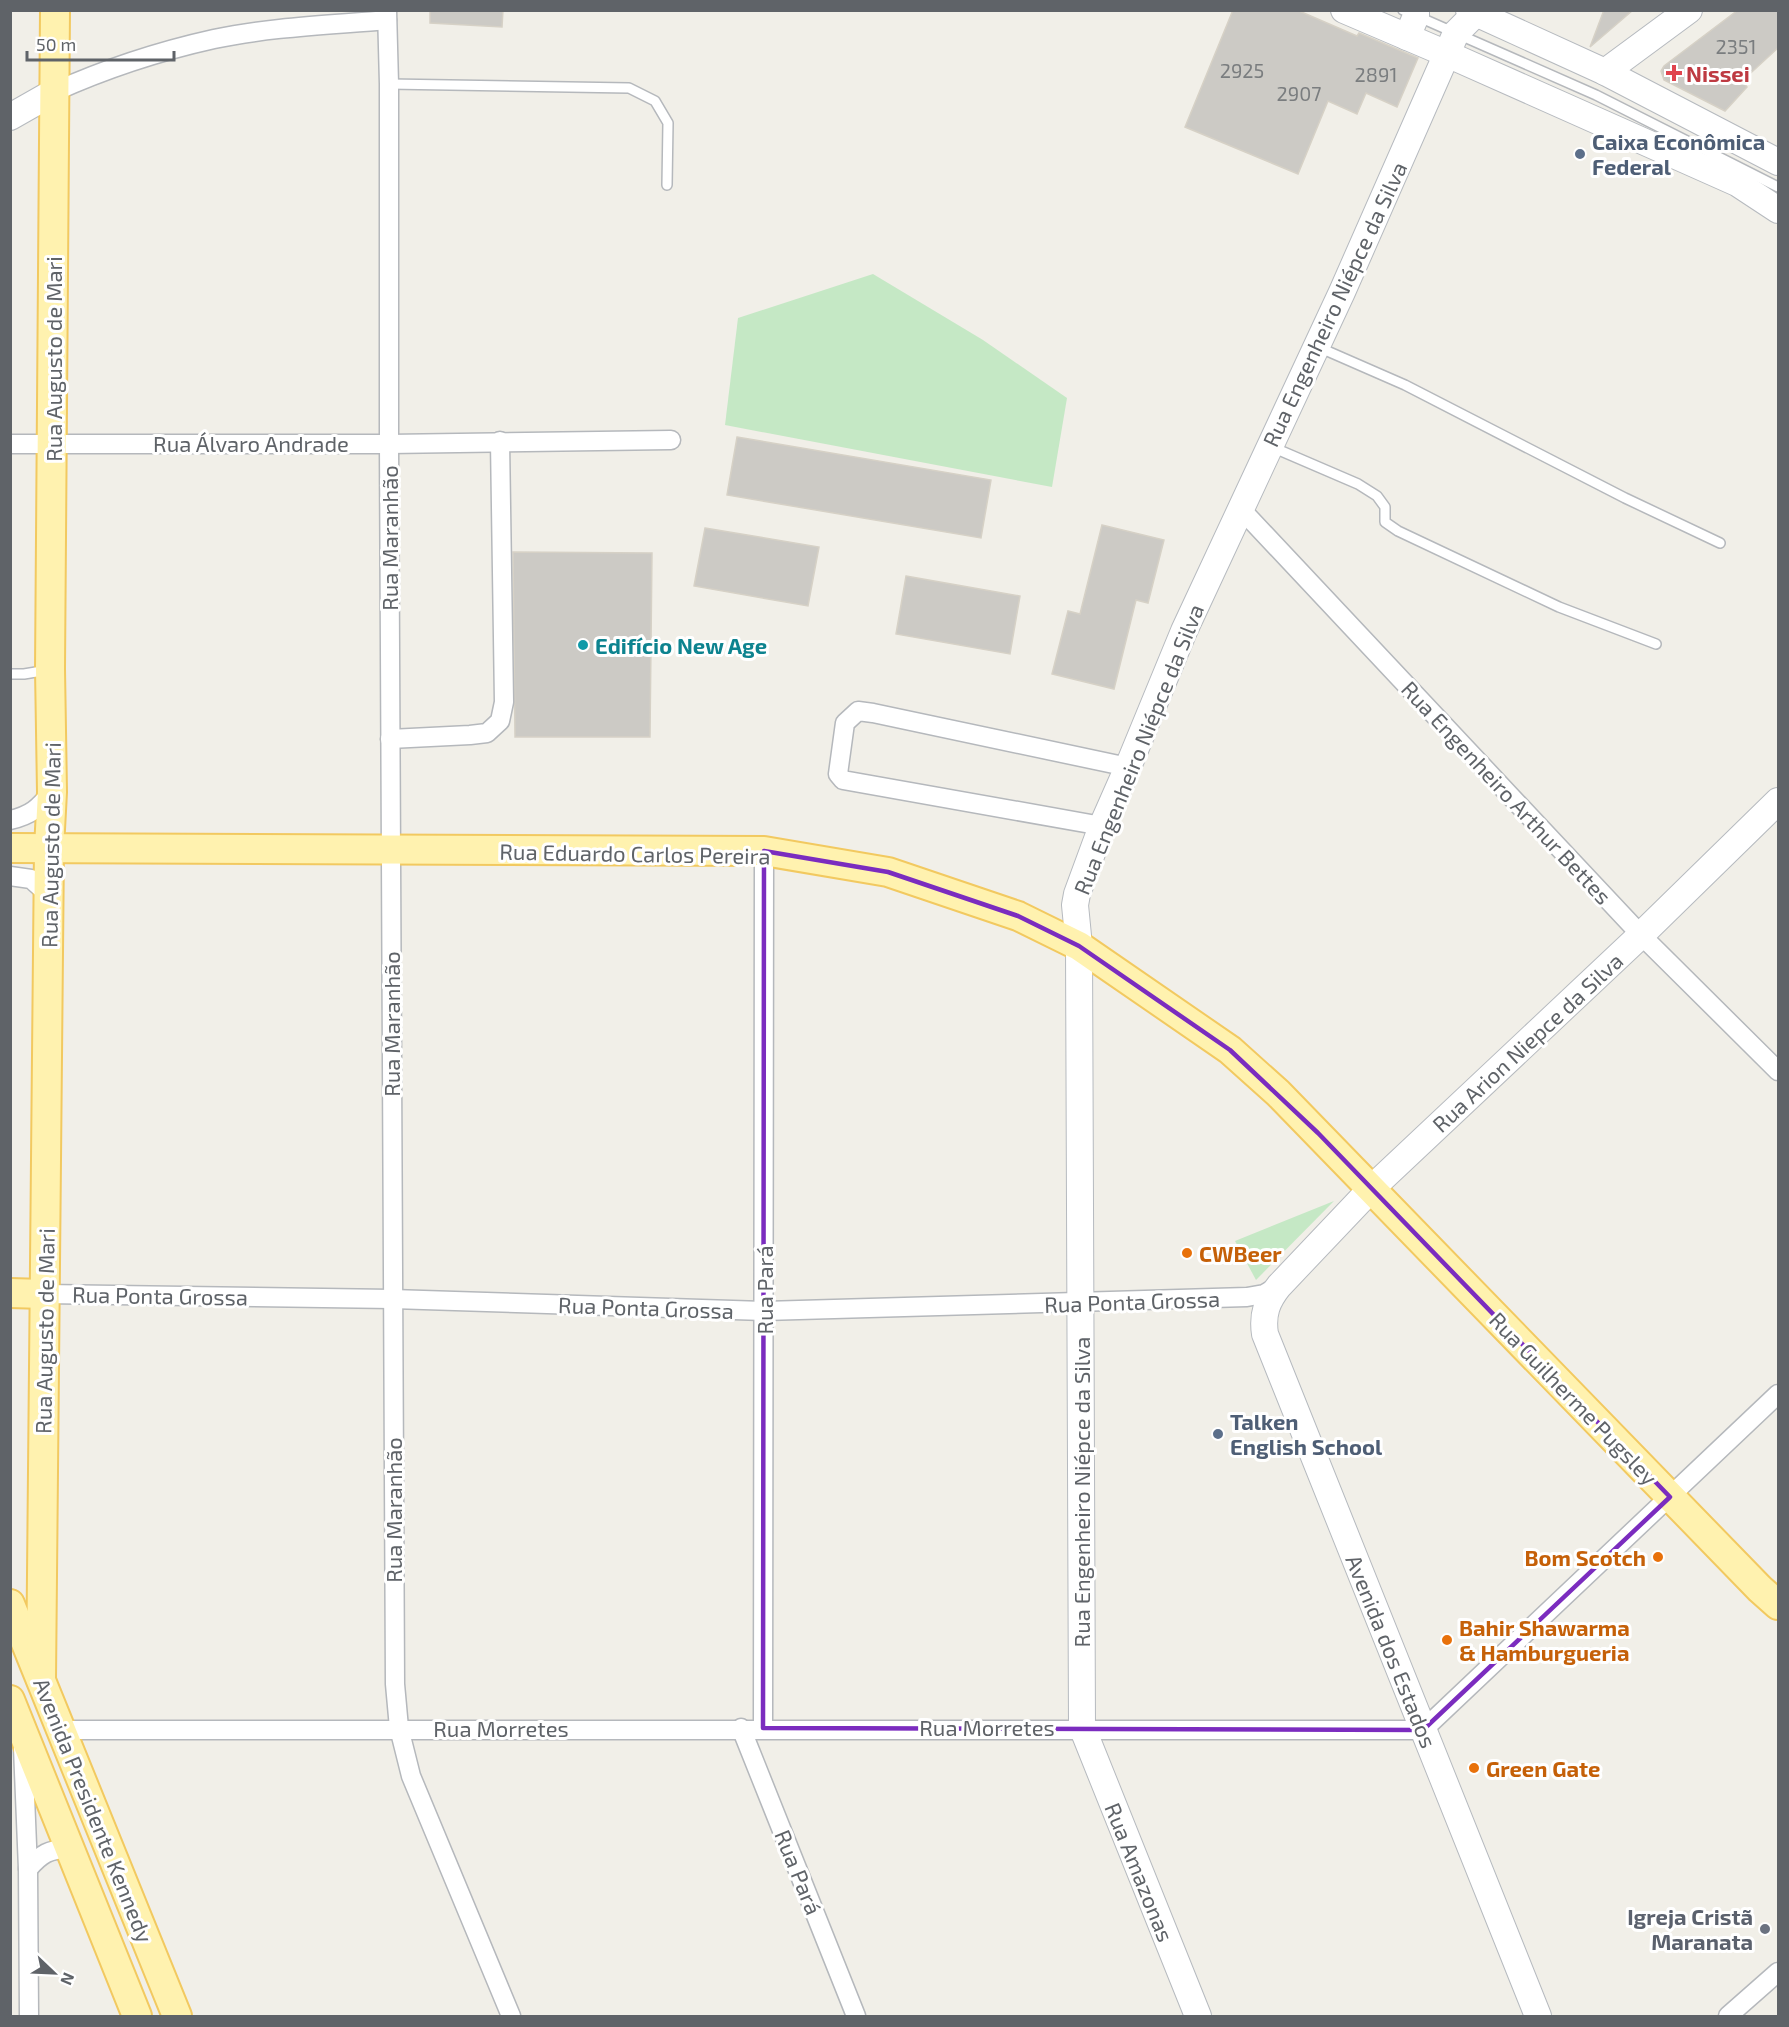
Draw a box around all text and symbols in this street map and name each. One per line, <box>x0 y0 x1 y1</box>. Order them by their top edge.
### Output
scale bar <box>27 24 174 62</box>
text: 50 m <box>36 33 76 55</box>
house number: 2351 <box>1715 34 1757 58</box>
house number: 2925 <box>1220 58 1264 82</box>
place label: Nissei <box>1686 60 1750 86</box>
house number: 2891 <box>1355 62 1397 86</box>
marker: Nissei <box>1667 66 1681 80</box>
house number: 2907 <box>1277 81 1321 105</box>
place label: Caixa Econômica Federal <box>1592 128 1765 179</box>
marker: Caixa Econômica Federal <box>1573 147 1587 161</box>
street label: Rua Engenheiro Niépce da Silva <box>1257 158 1411 450</box>
street label: Rua Augusto de Mari <box>40 256 66 462</box>
street label: Rua Álvaro Andrade <box>153 430 349 456</box>
street label: Rua Maranhão <box>376 465 402 611</box>
street label: Rua Engenheiro Niépce da Silva <box>1068 600 1208 898</box>
place label: Edifício New Age <box>595 632 767 658</box>
marker: Edifício New Age <box>576 638 590 652</box>
street label: Rua Engenheiro Arthur Bettes <box>1397 675 1617 909</box>
street label: Rua Augusto de Mari <box>35 742 65 948</box>
street label: Rua Eduardo Carlos Pereira <box>499 838 771 868</box>
street label: Rua Arion Niepce da Silva <box>1426 947 1628 1137</box>
street label: Rua Maranhão <box>378 951 404 1097</box>
street label: Rua Augusto de Mari <box>29 1228 59 1434</box>
place label: CWBeer <box>1199 1240 1282 1266</box>
street label: Rua Pará <box>751 1246 777 1335</box>
marker: CWBeer <box>1180 1246 1194 1260</box>
street label: Rua Ponta Grossa <box>72 1280 248 1310</box>
street label: Rua Ponta Grossa <box>1044 1285 1220 1317</box>
street label: Rua Ponta Grossa <box>558 1291 734 1323</box>
street label: Rua Guilherme Pugsley <box>1485 1306 1663 1490</box>
street label: Rua Engenheiro Niépce da Silva <box>1068 1337 1094 1647</box>
place label: Talken English School <box>1230 1408 1383 1459</box>
marker: Talken English School <box>1211 1427 1225 1441</box>
street label: Rua Maranhão <box>380 1437 406 1583</box>
place label: Bom Scotch <box>1524 1544 1646 1570</box>
marker: Bom Scotch <box>1651 1550 1665 1564</box>
street label: Avenida dos Estados <box>1341 1551 1443 1751</box>
place label: Bahir Shawarma & Hamburgueria <box>1459 1614 1630 1665</box>
marker: Bahir Shawarma & Hamburgueria <box>1440 1633 1454 1647</box>
street label: Avenida Presidente Kennedy <box>29 1674 159 1946</box>
street label: Rua Morretes <box>919 1714 1055 1740</box>
street label: Rua Morretes <box>433 1715 569 1741</box>
place label: Green Gate <box>1486 1755 1600 1781</box>
marker: Green Gate <box>1467 1761 1481 1775</box>
street label: Rua Amazonas <box>1100 1799 1180 1945</box>
street label: Rua Pará <box>770 1826 828 1918</box>
place label: Igreja Cristã Maranata <box>1627 1903 1753 1954</box>
marker: Igreja Cristã Maranata <box>1758 1922 1772 1936</box>
north arrow <box>24 1943 84 2003</box>
text: N <box>57 1970 79 1988</box>

